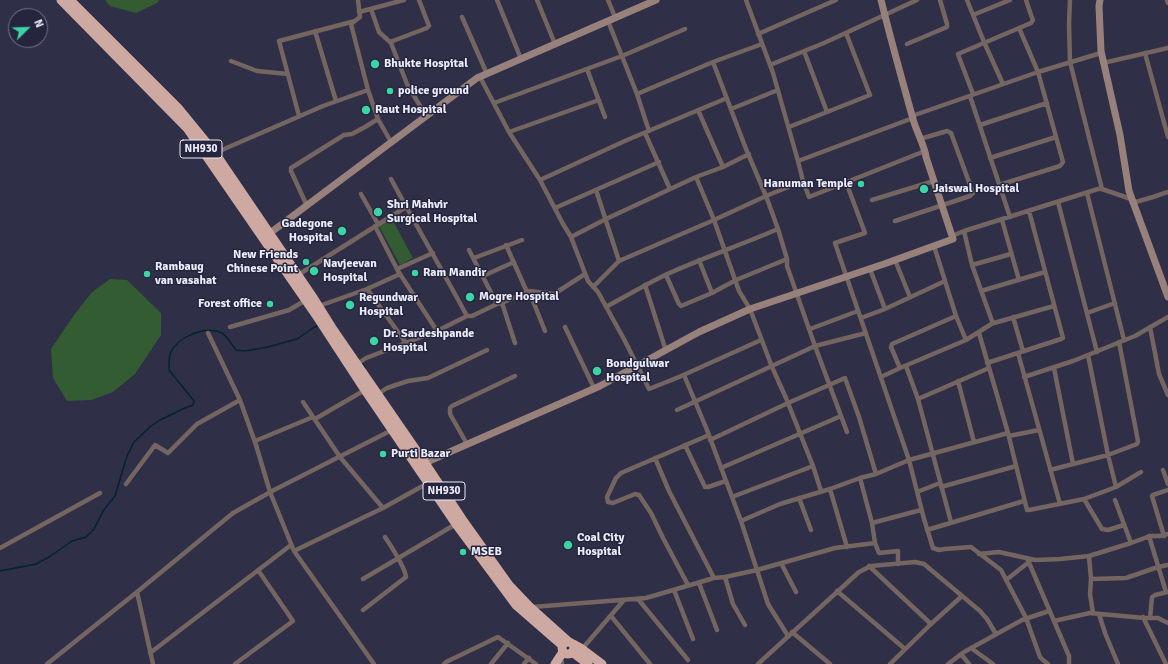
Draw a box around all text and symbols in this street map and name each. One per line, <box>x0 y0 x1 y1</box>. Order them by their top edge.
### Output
north arrow <box>8 8 48 48</box>
text: N <box>31 17 46 30</box>
place label: Bhukte Hospital <box>384 57 468 71</box>
marker: Bhukte Hospital <box>369 58 381 70</box>
place label: police ground <box>398 84 469 98</box>
marker: police ground <box>385 86 395 96</box>
place label: Raut Hospital <box>375 103 446 117</box>
marker: Raut Hospital <box>360 104 372 116</box>
road number: NH930 <box>180 140 222 158</box>
place label: Hanuman Temple <box>764 177 853 191</box>
marker: Hanuman Temple <box>856 179 866 189</box>
place label: Jaiswal Hospital <box>933 182 1019 196</box>
marker: Jaiswal Hospital <box>918 183 930 195</box>
place label: Shri Mahvir Surgical Hospital <box>387 198 477 226</box>
marker: Shri Mahvir Surgical Hospital <box>372 206 384 218</box>
place label: Gadegone Hospital <box>281 217 333 245</box>
marker: Gadegone Hospital <box>336 225 348 237</box>
place label: New Friends Chinese Point <box>226 248 298 276</box>
marker: New Friends Chinese Point <box>301 257 311 267</box>
place label: Navjeevan Hospital <box>323 257 377 285</box>
place label: Rambaug van vasahat <box>155 260 216 288</box>
marker: Navjeevan Hospital <box>308 265 320 277</box>
place label: Ram Mandir <box>423 266 486 280</box>
marker: Ram Mandir <box>410 268 420 278</box>
marker: Rambaug van vasahat <box>142 269 152 279</box>
place label: Mogre Hospital <box>479 290 559 304</box>
place label: Regundwar Hospital <box>359 291 418 319</box>
marker: Mogre Hospital <box>464 291 476 303</box>
place label: Forest office <box>198 297 262 311</box>
marker: Forest office <box>265 299 275 309</box>
marker: Regundwar Hospital <box>344 299 356 311</box>
place label: Dr. Sardeshpande Hospital <box>383 327 474 355</box>
marker: Dr. Sardeshpande Hospital <box>368 335 380 347</box>
place label: Bondgulwar Hospital <box>606 357 669 385</box>
marker: Bondgulwar Hospital <box>591 365 603 377</box>
place label: Purti Bazar <box>391 447 450 461</box>
marker: Purti Bazar <box>378 449 388 459</box>
road number: NH930 <box>423 482 465 500</box>
place label: Coal City Hospital <box>577 531 624 559</box>
marker: Coal City Hospital <box>562 539 574 551</box>
place label: MSEB <box>471 545 502 559</box>
marker: MSEB <box>458 547 468 557</box>

